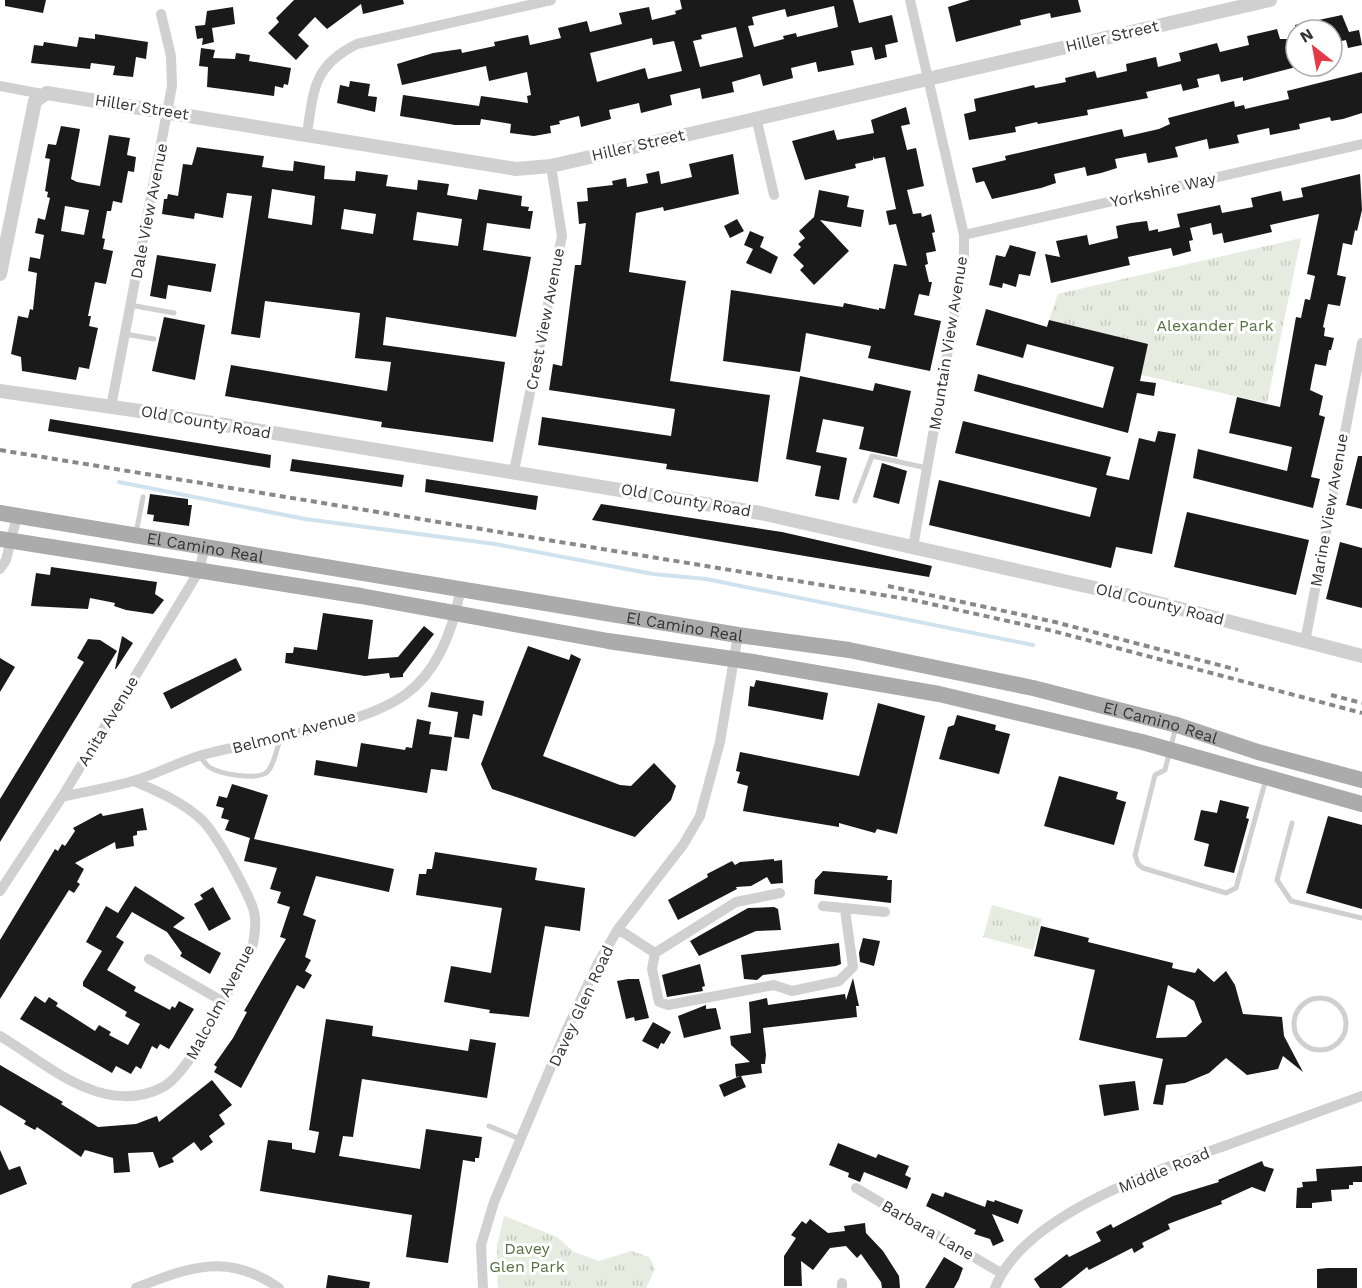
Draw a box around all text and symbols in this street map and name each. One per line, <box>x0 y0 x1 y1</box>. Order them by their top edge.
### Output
street label: Hiller Street <box>1064 16 1161 56</box>
north arrow <box>1284 18 1344 78</box>
text: N <box>1297 24 1317 47</box>
street label: Hiller Street <box>94 90 191 124</box>
street label: Hiller Street <box>590 125 687 165</box>
street label: Dale View Avenue <box>127 142 171 280</box>
street label: Yorkshire Way <box>1108 168 1218 211</box>
street label: Crest View Avenue <box>522 246 568 392</box>
street label: Mountain View Avenue <box>925 255 971 431</box>
park label: Alexander Park <box>1157 316 1274 335</box>
street label: Old County Road <box>140 401 272 443</box>
street label: Marine View Avenue <box>1306 432 1352 588</box>
street label: Old County Road <box>620 479 752 521</box>
street label: El Camino Real <box>145 528 265 566</box>
street label: Old County Road <box>1094 579 1226 629</box>
street label: El Camino Real <box>625 607 744 645</box>
street label: Anita Avenue <box>74 673 142 769</box>
street label: El Camino Real <box>1101 697 1220 747</box>
street label: Belmont Avenue <box>230 706 358 758</box>
street label: Malcolm Avenue <box>182 941 258 1063</box>
street label: Davey Glen Road <box>545 943 617 1069</box>
street label: Middle Road <box>1116 1143 1212 1197</box>
street label: Barbara Lane <box>879 1196 977 1264</box>
park label: Davey Glen Park <box>489 1239 565 1276</box>

